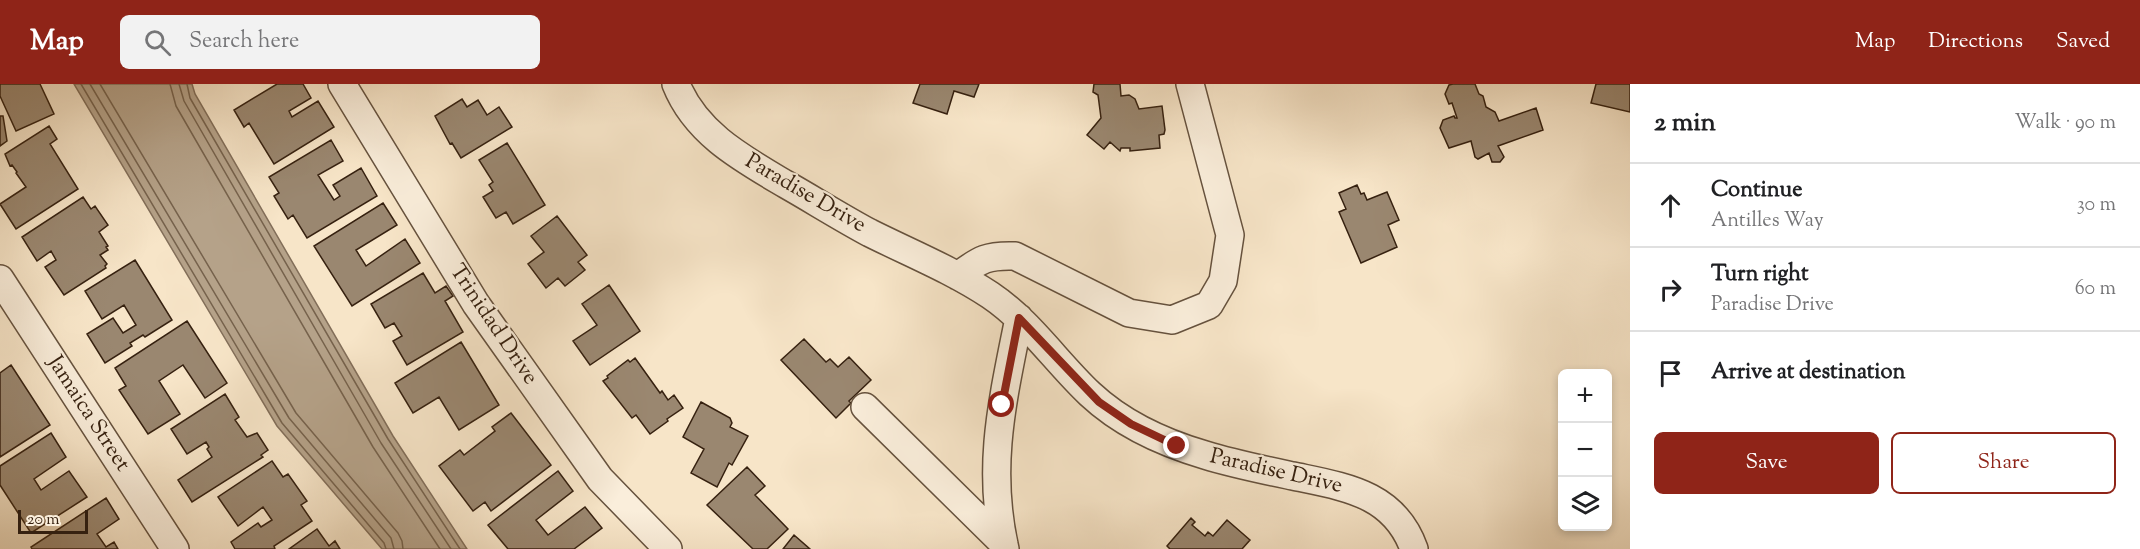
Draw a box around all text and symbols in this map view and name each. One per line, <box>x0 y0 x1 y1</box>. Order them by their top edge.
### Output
search box <box>120 15 540 69</box>
text: Map <box>30 22 84 62</box>
icon: search <box>141 26 174 59</box>
text: Search here <box>189 26 299 58</box>
text: Map <box>1855 27 1895 57</box>
text: Directions <box>1928 27 2023 57</box>
text: Saved <box>2056 27 2110 57</box>
text: 2 min <box>1654 105 1716 142</box>
text: Walk · 90 m <box>2014 109 2116 138</box>
street label: Paradise Drive <box>738 146 872 242</box>
text: Continue <box>1711 175 1802 207</box>
icon: ahead <box>1654 189 1687 222</box>
text: 30 m <box>2077 191 2116 220</box>
text: Antilles Way <box>1711 207 1824 236</box>
street label: Trinidad Drive <box>441 258 545 392</box>
text: Turn right <box>1711 259 1808 291</box>
icon: right <box>1654 273 1687 306</box>
text: 60 m <box>2075 275 2116 304</box>
text: Paradise Drive <box>1711 291 1834 320</box>
street label: Jamaica Street <box>38 349 138 479</box>
icon: arrive <box>1654 357 1687 390</box>
text: Arrive at destination <box>1711 357 1906 389</box>
map controls <box>1558 369 1612 531</box>
button: + <box>1558 369 1612 423</box>
route start <box>988 391 1014 417</box>
button: − <box>1558 423 1612 477</box>
route end <box>1163 432 1189 458</box>
button: Save <box>1654 432 1879 494</box>
button: Share <box>1891 432 2116 494</box>
street label: Paradise Drive <box>1207 441 1345 503</box>
button: layers <box>1558 477 1612 531</box>
scale bar <box>18 507 88 534</box>
text: 20 m <box>27 509 60 532</box>

